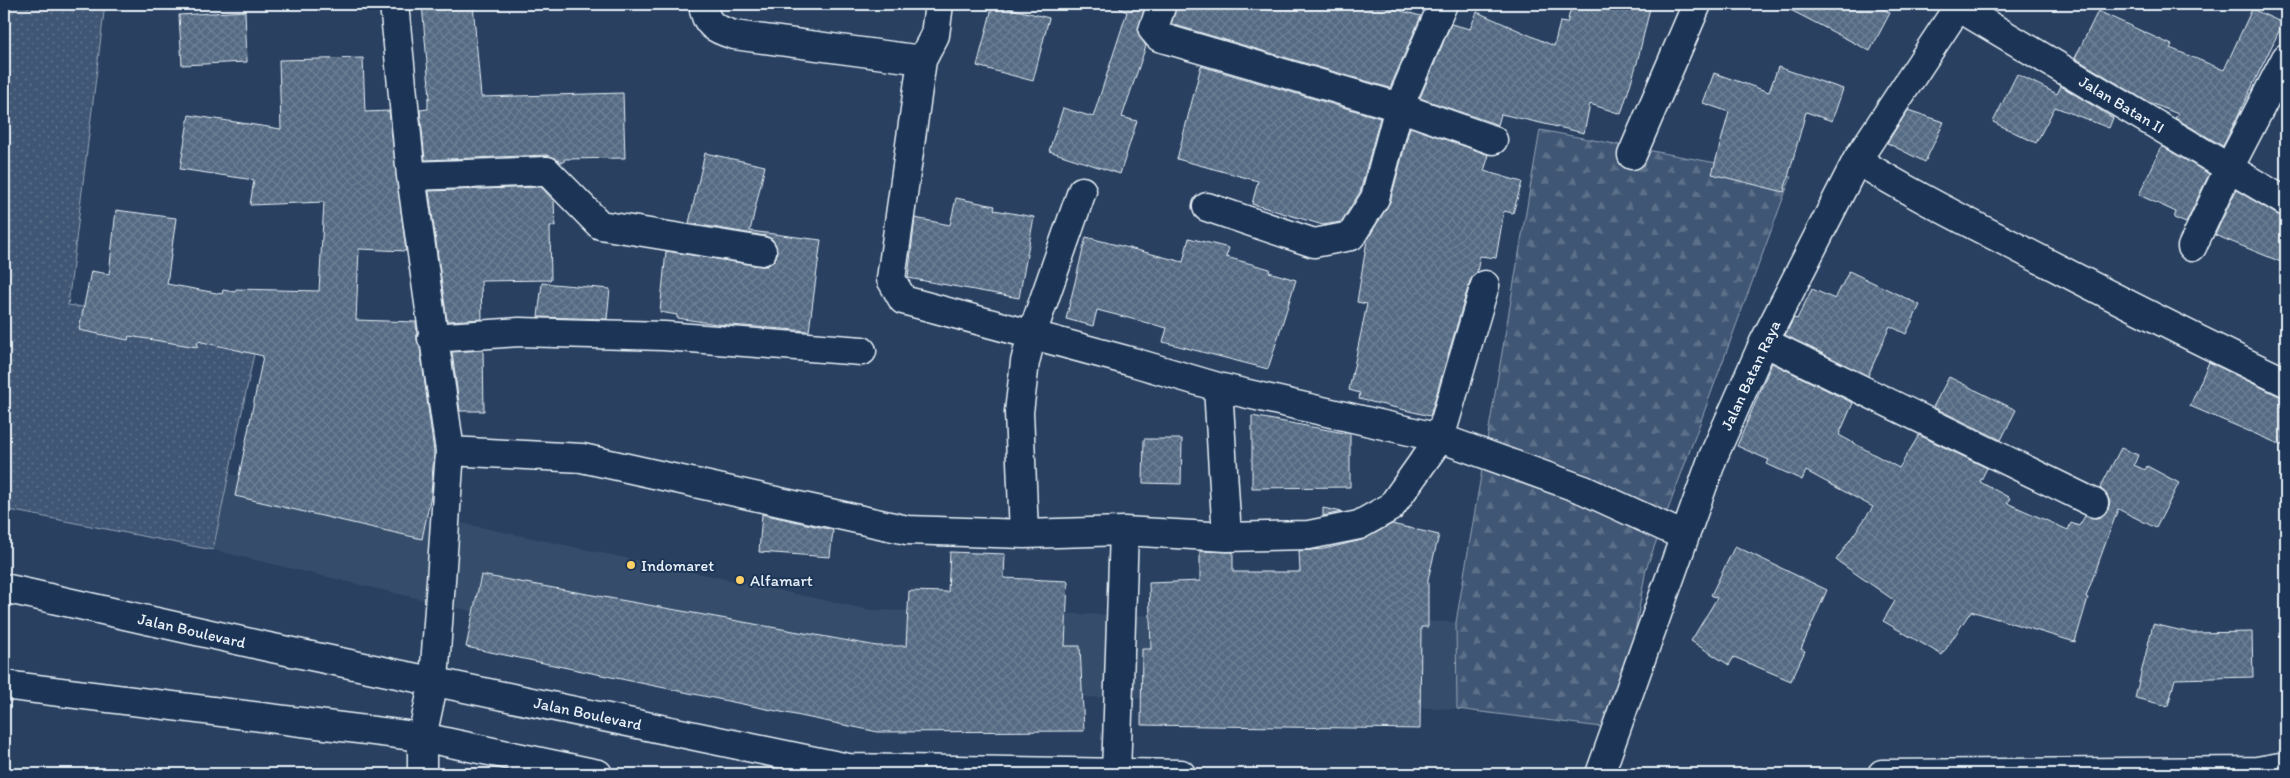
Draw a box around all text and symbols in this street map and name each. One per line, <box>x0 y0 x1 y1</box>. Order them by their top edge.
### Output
street label: Jalan Batan II <box>2076 72 2168 137</box>
street label: Jalan Batan Raya <box>1717 317 1785 433</box>
place label: Indomaret <box>641 556 714 575</box>
marker: Indomaret <box>625 559 637 571</box>
place label: Alfamart <box>750 571 813 590</box>
marker: Alfamart <box>734 574 746 586</box>
street label: Jalan Boulevard <box>136 609 248 652</box>
street label: Jalan Boulevard <box>532 693 644 734</box>

